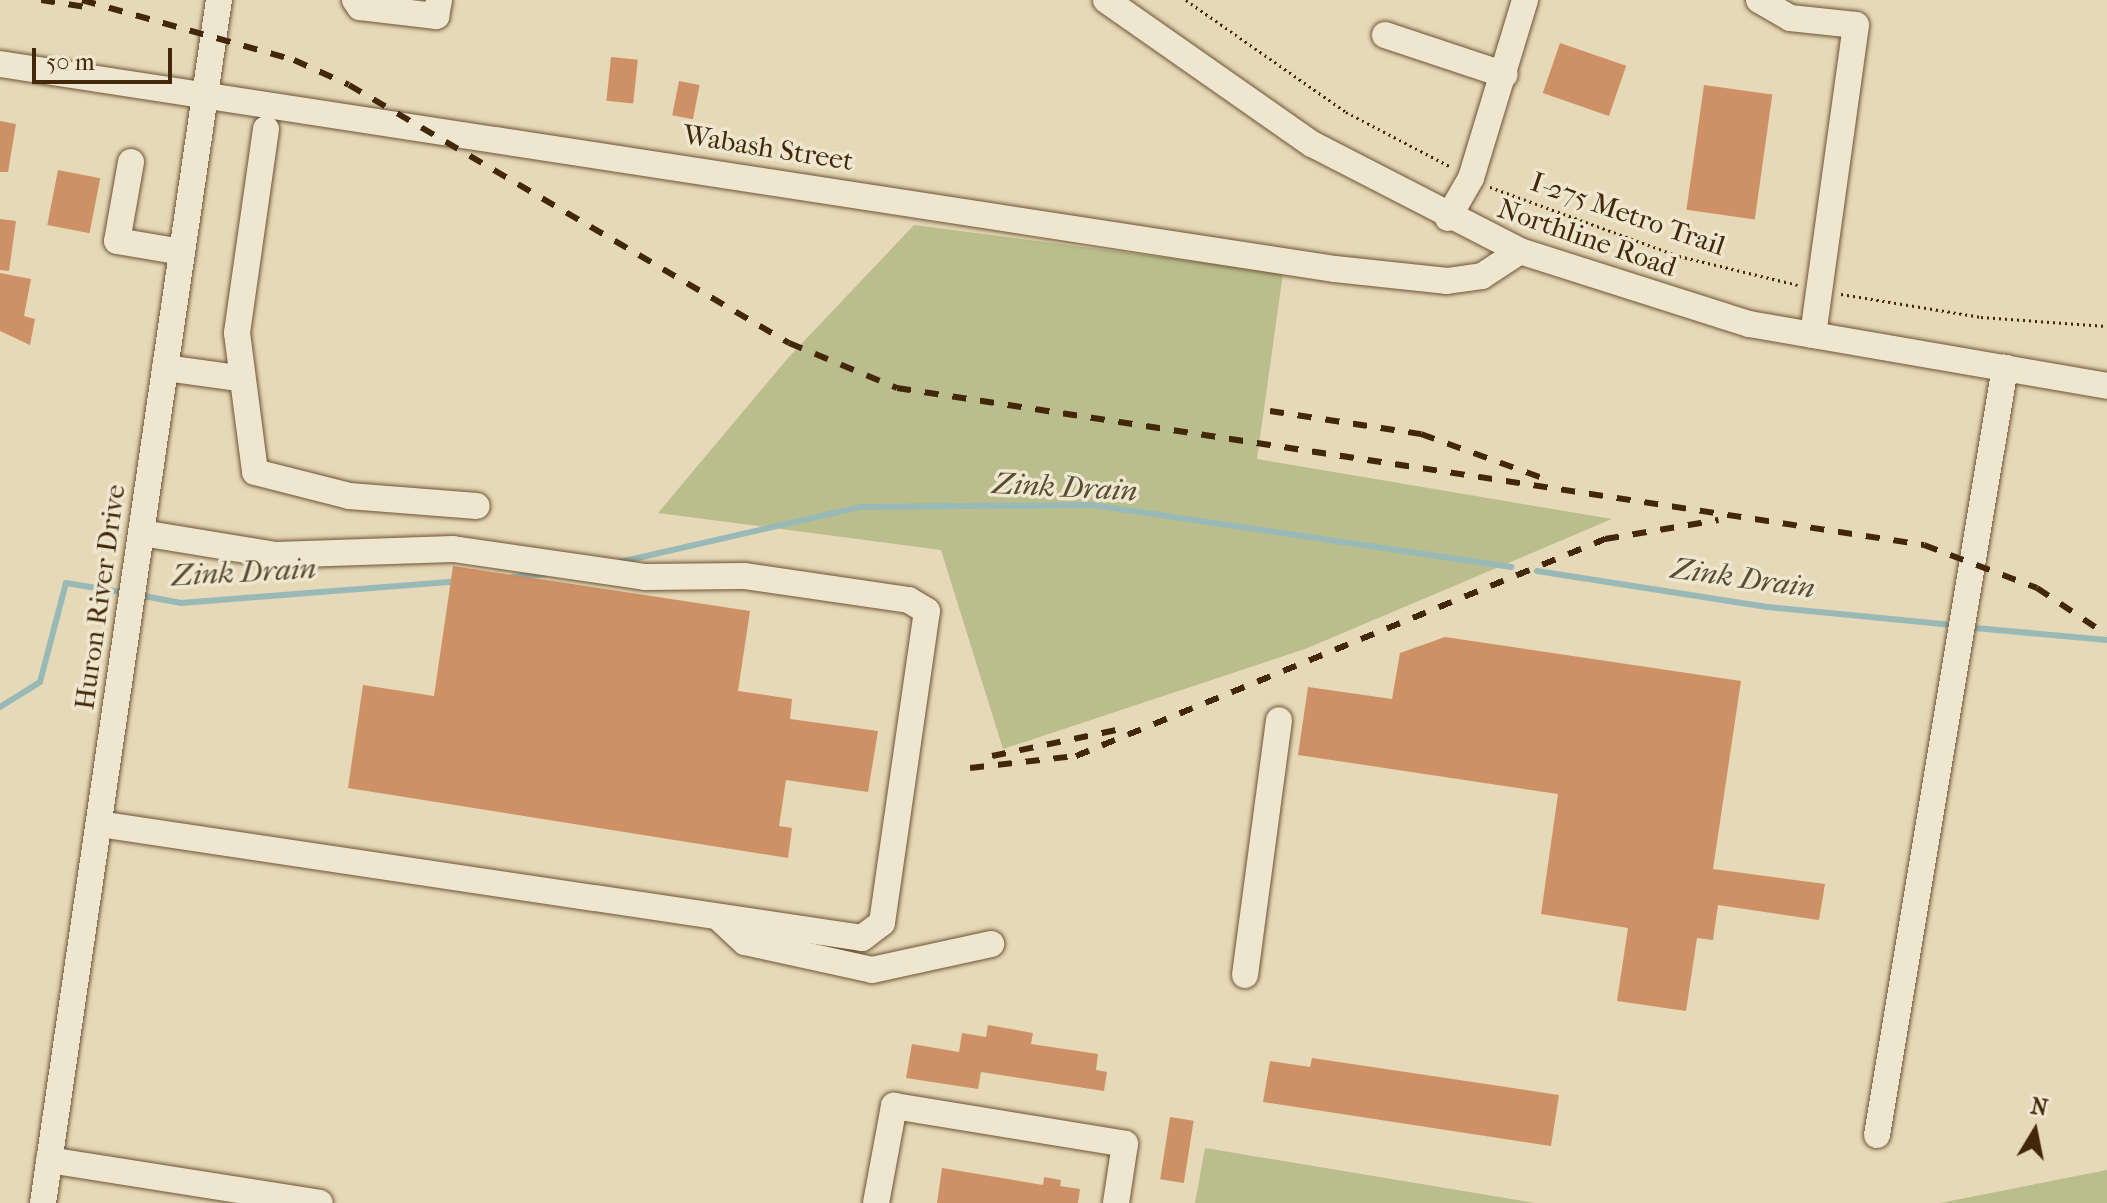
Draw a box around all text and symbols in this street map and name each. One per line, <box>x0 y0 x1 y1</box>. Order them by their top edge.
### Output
scale bar <box>36 32 176 82</box>
text: 50 m <box>46 48 95 76</box>
street label: Wabash Street <box>680 118 856 178</box>
street label: I-275 Metro Trail <box>1527 165 1729 263</box>
street label: Northline Road <box>1493 192 1681 284</box>
water label: Zink Drain <box>992 466 1138 510</box>
street label: Huron River Drive <box>68 482 132 712</box>
water label: Zink Drain <box>171 551 317 595</box>
water label: Zink Drain <box>1669 551 1817 607</box>
north arrow <box>1995 1091 2075 1171</box>
text: N <box>2029 1093 2050 1122</box>

